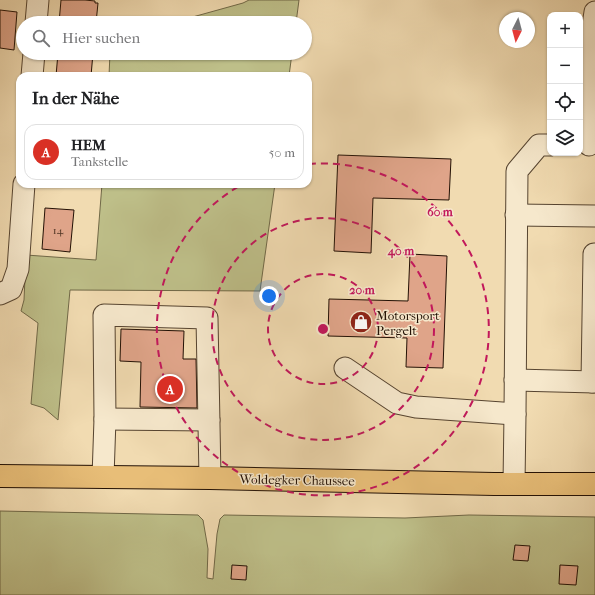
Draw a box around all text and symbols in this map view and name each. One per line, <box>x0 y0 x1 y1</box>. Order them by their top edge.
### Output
north arrow <box>499 12 535 48</box>
map controls <box>547 12 583 156</box>
button: + <box>547 12 583 48</box>
search box <box>16 16 312 60</box>
icon: search <box>30 27 52 49</box>
text: Hier suchen <box>62 29 140 47</box>
button: − <box>547 48 583 84</box>
button: locate <box>547 84 583 120</box>
text: In der Nähe <box>32 88 119 108</box>
button: layers <box>547 120 583 156</box>
text: HEM <box>71 136 106 154</box>
text: A <box>42 145 50 160</box>
text: 50 m <box>269 145 295 160</box>
text: Tankstelle <box>71 154 128 169</box>
text: 60 m <box>427 205 454 219</box>
house number: 14 <box>53 224 64 237</box>
text: 40 m <box>387 244 415 259</box>
text: 20 m <box>349 283 376 297</box>
your location <box>259 286 279 306</box>
place label: Motorsport Pergelt <box>376 308 440 338</box>
shop icon: Motorsport Pergelt <box>348 309 374 335</box>
centre of rings <box>316 322 330 336</box>
pin: A <box>157 374 183 404</box>
street label: Woldegker Chaussee <box>238 471 355 489</box>

